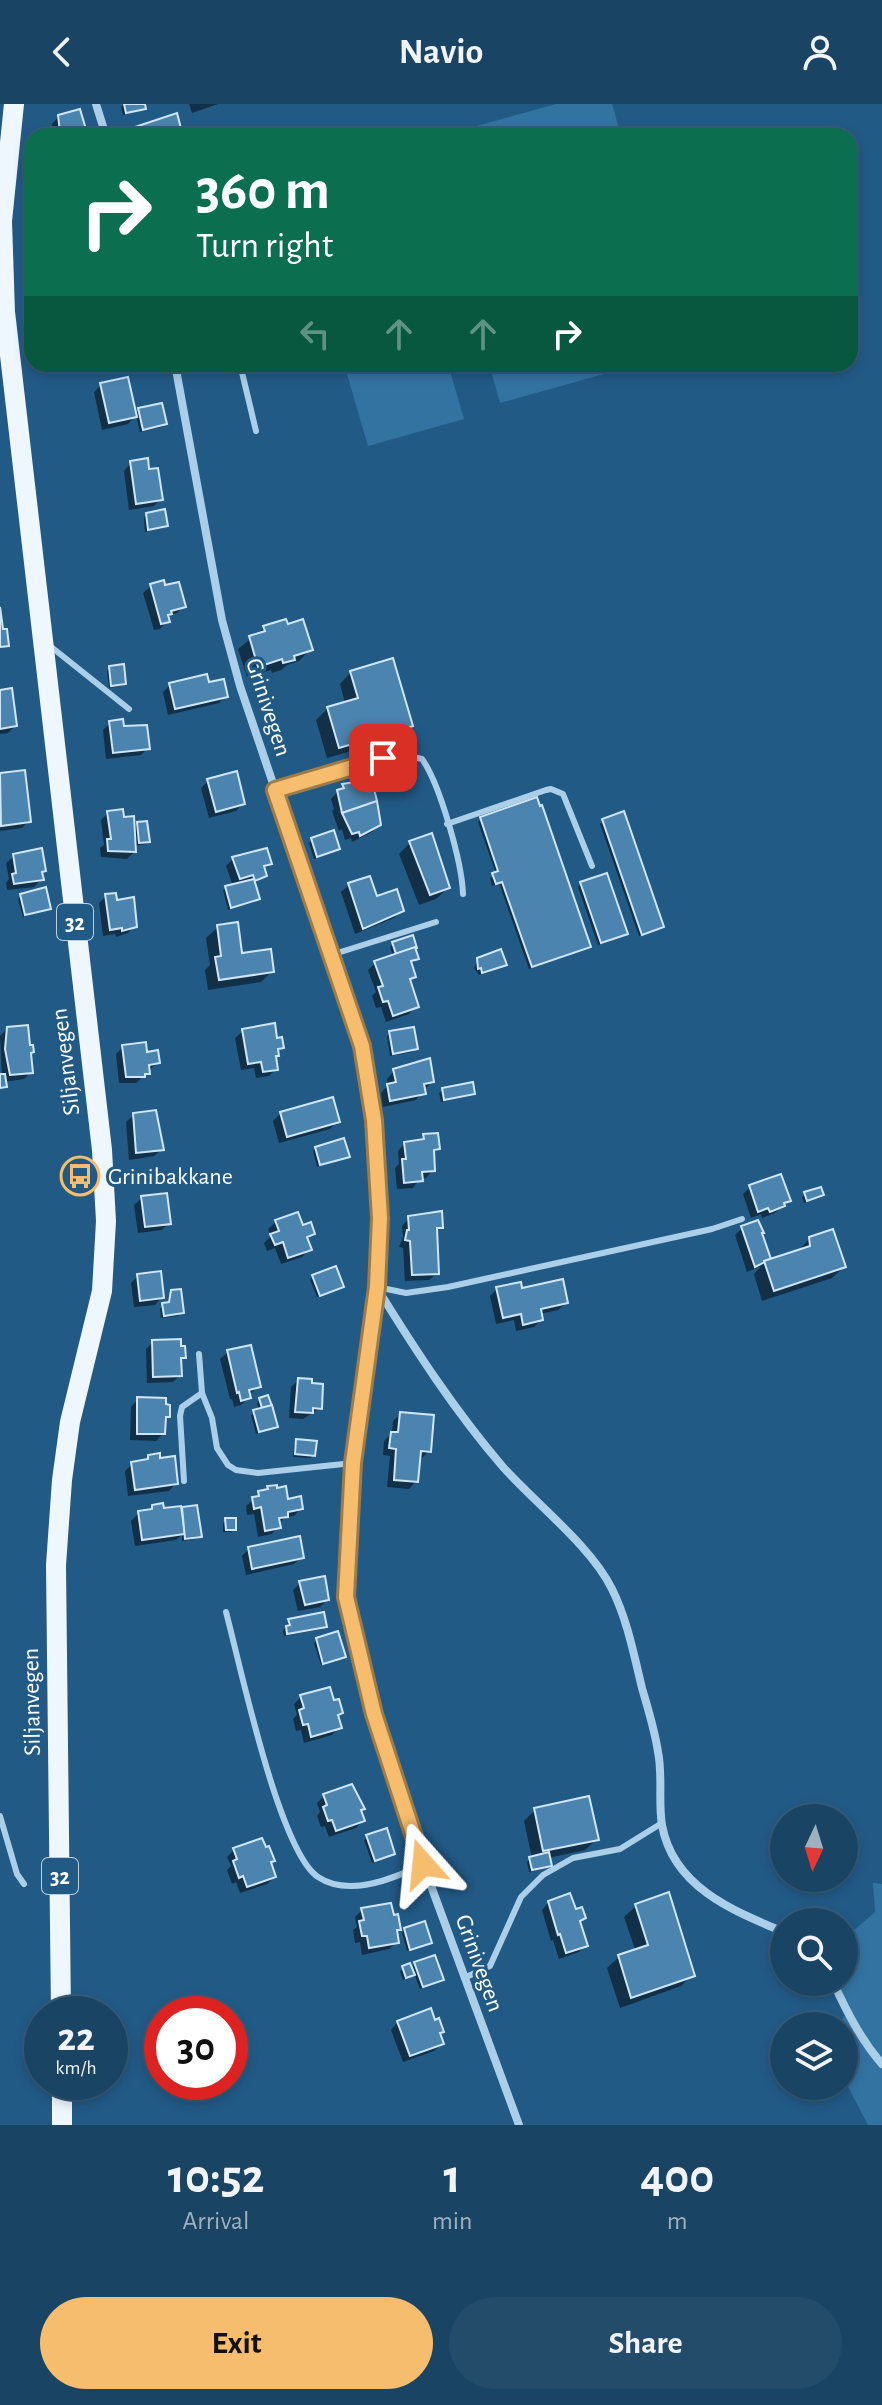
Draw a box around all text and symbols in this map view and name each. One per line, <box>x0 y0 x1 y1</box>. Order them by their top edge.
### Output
icon: back <box>40 30 84 74</box>
icon: person <box>798 30 842 74</box>
text: Navio <box>399 34 483 70</box>
icon: right <box>64 160 168 264</box>
text: 360 m <box>196 163 330 219</box>
text: Turn right <box>196 228 333 264</box>
icon: left <box>293 312 337 356</box>
icon: ahead <box>377 312 421 356</box>
icon: ahead <box>461 312 505 356</box>
icon: right <box>545 312 589 356</box>
street label: Grinivegen <box>241 655 295 759</box>
pin <box>349 724 417 792</box>
icon: arrive <box>361 736 405 780</box>
road number: 32 <box>57 904 93 940</box>
street label: Siljanvegen <box>48 1007 84 1117</box>
bus stop icon: Grinibakkane <box>59 1155 101 1197</box>
place label: Grinibakkane <box>108 1165 233 1189</box>
street label: Siljanvegen <box>19 1648 45 1756</box>
north arrow <box>770 1804 858 1892</box>
map controls <box>770 1804 858 2100</box>
position arrow <box>381 1822 465 1906</box>
road number: 32 <box>42 1858 78 1894</box>
button: search <box>770 1908 858 1996</box>
street label: Grinivegen <box>450 1912 508 2015</box>
speed limit sign: 30 <box>144 1996 248 2100</box>
button: layers <box>770 2012 858 2100</box>
text: 22 <box>57 2018 95 2058</box>
text: km/h <box>55 2058 97 2078</box>
text: 10:52 <box>168 2154 264 2202</box>
text: 1 <box>444 2154 461 2202</box>
text: 400 <box>640 2154 714 2202</box>
text: Arrival <box>183 2208 249 2234</box>
text: min <box>432 2208 472 2234</box>
text: m <box>667 2208 688 2234</box>
button: Exit <box>40 2297 433 2389</box>
button: Share <box>449 2297 842 2389</box>

